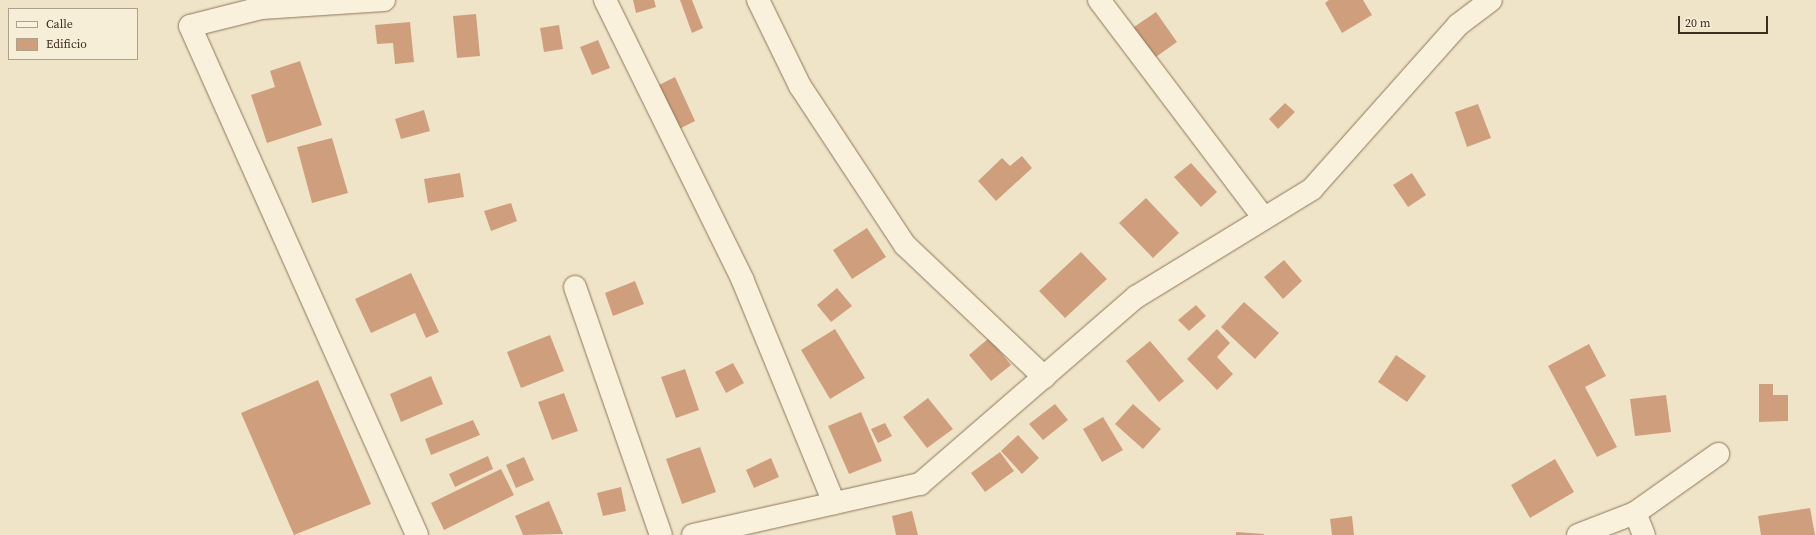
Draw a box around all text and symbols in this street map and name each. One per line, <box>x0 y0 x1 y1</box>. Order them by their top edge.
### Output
legend <box>8 8 138 60</box>
scale bar <box>1680 8 1770 34</box>
text: 20 m <box>1685 15 1711 31</box>
text: Calle <box>46 16 73 32</box>
text: Edificio <box>46 36 87 52</box>

